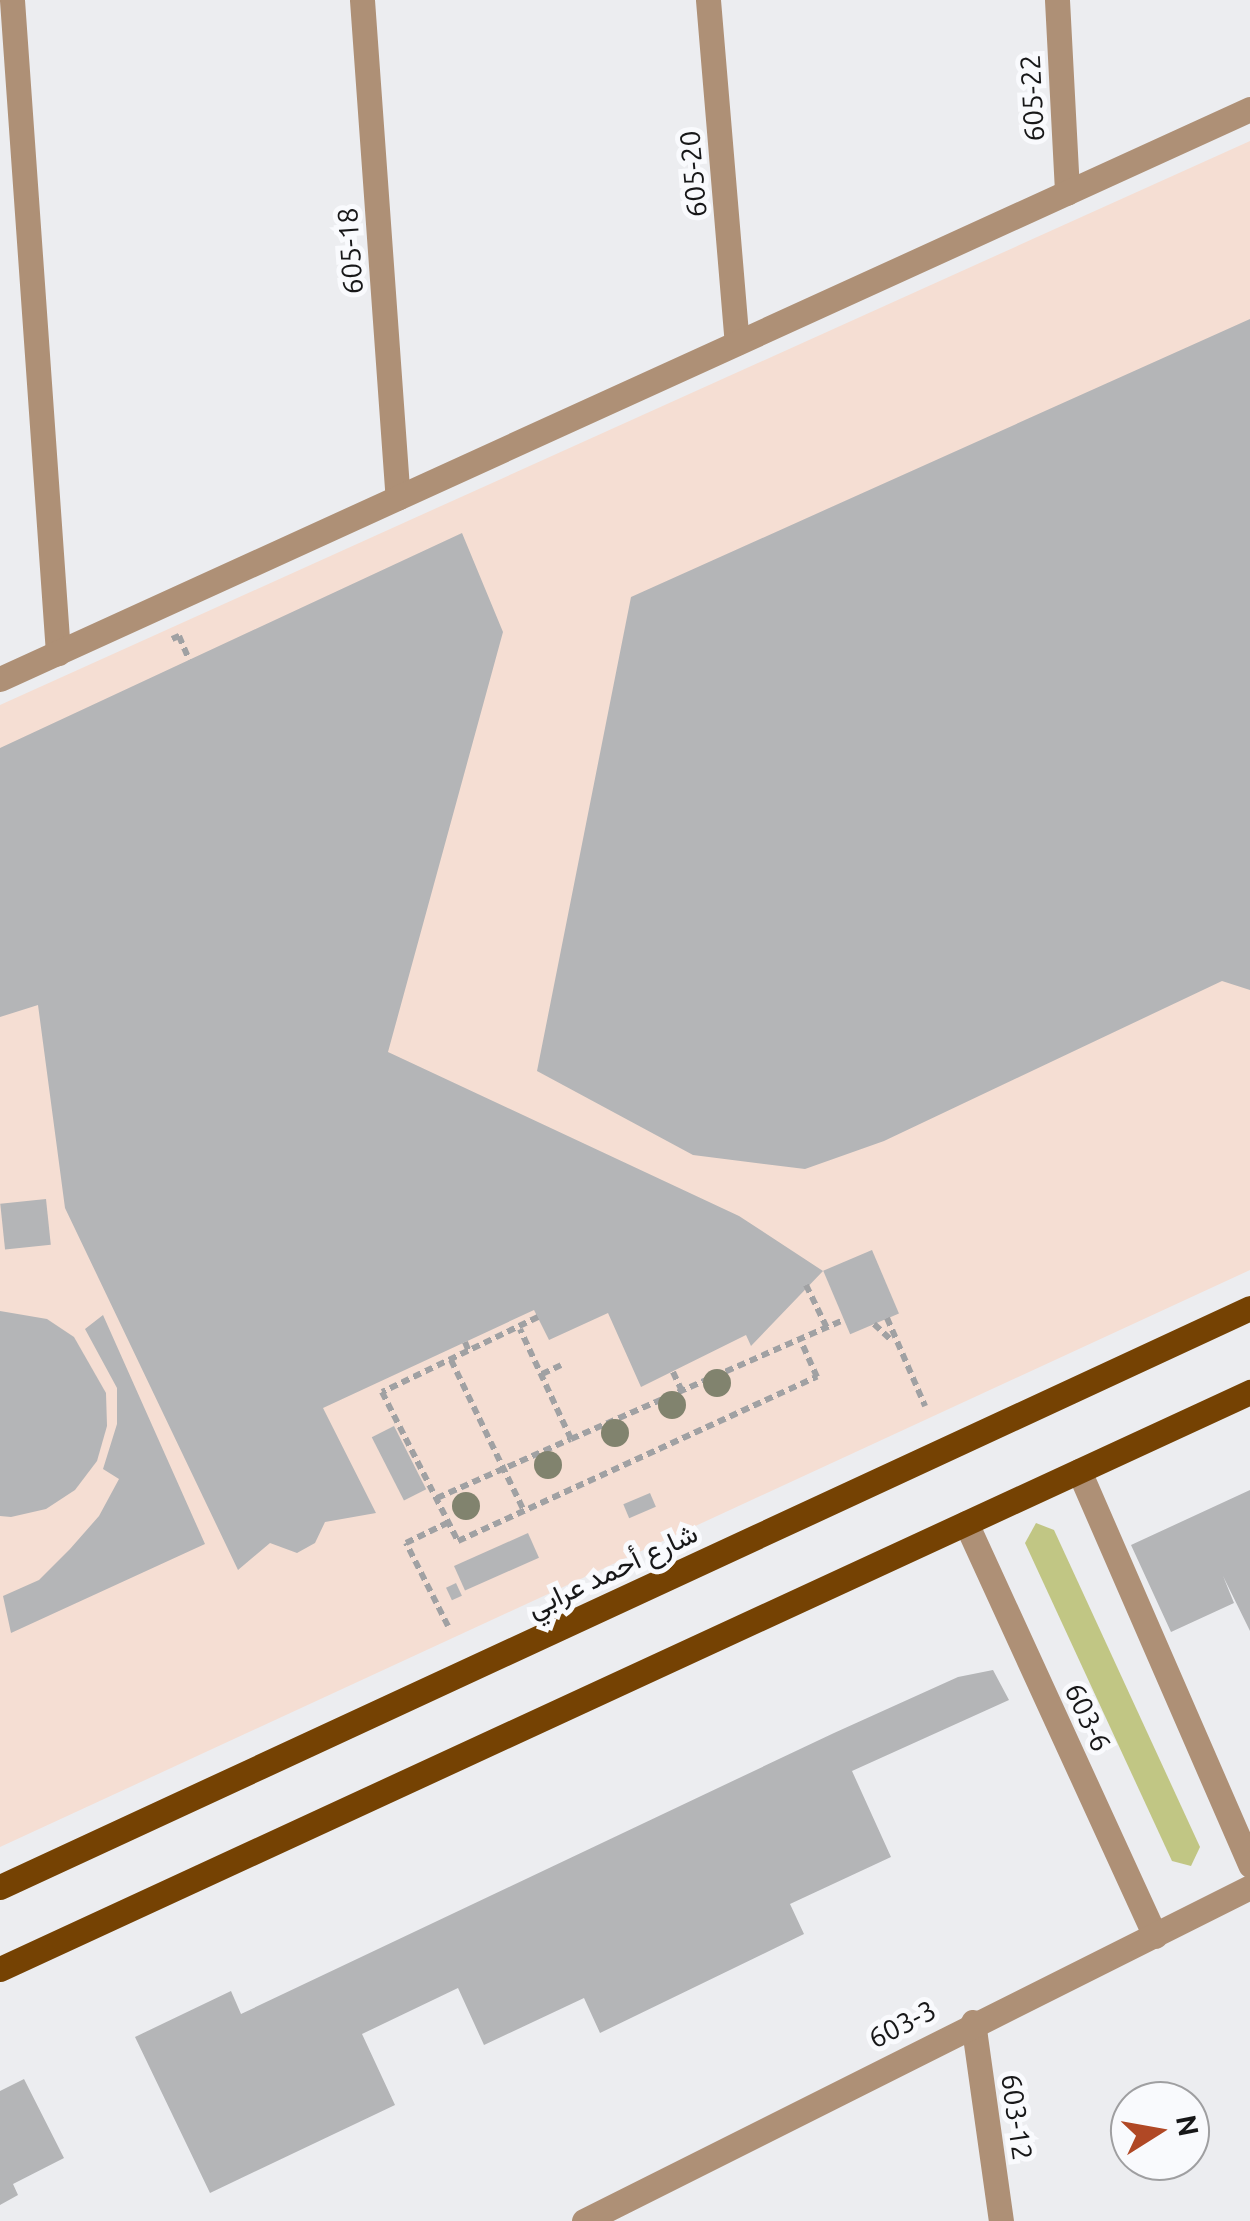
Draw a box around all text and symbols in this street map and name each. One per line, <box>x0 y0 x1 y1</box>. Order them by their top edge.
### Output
street label: 605-22 <box>1013 54 1051 142</box>
street label: 605-20 <box>672 129 714 219</box>
street label: 605-18 <box>330 206 370 296</box>
street label: شارع أحمد عرابي <box>521 1516 703 1624</box>
street label: 603-6 <box>1058 1678 1118 1756</box>
street label: 603-3 <box>863 1993 941 2055</box>
street label: 603-12 <box>994 2072 1040 2162</box>
north arrow <box>1110 2081 1210 2181</box>
text: N <box>1171 2112 1205 2139</box>

